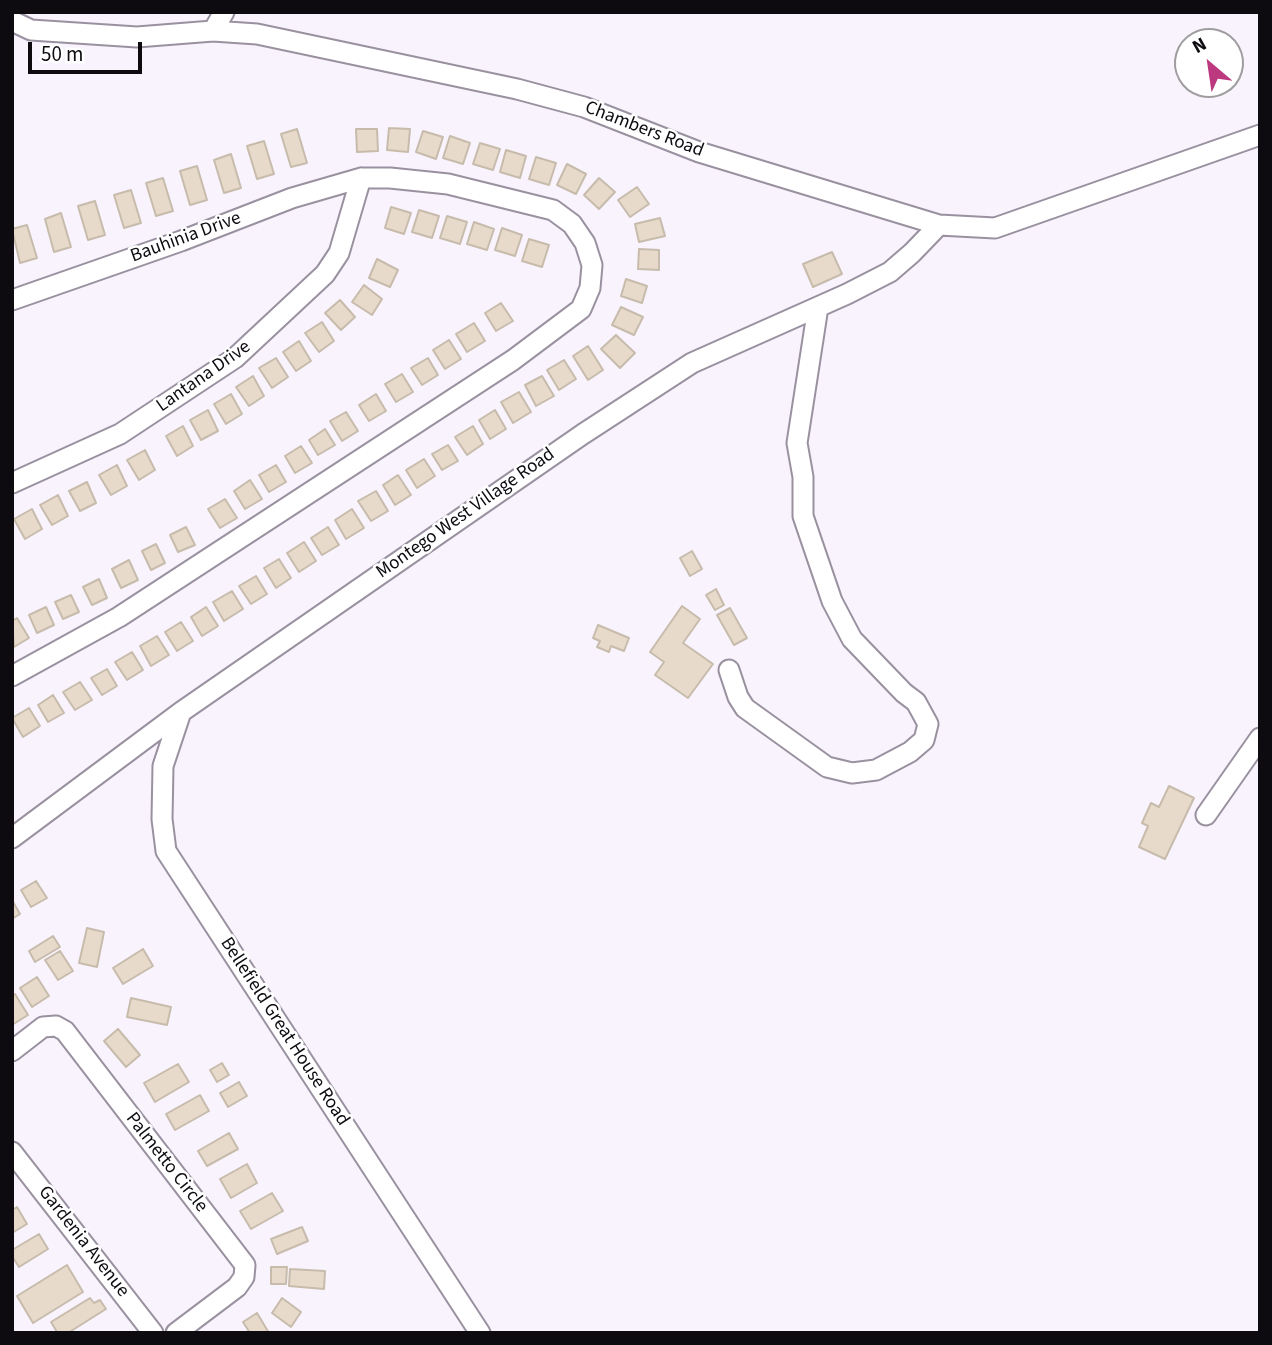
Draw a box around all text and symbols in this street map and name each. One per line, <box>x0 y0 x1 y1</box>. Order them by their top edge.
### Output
scale bar <box>32 28 145 72</box>
north arrow <box>1174 28 1244 98</box>
text: N <box>1187 31 1212 61</box>
text: 50 m <box>41 39 83 69</box>
street label: Chambers Road <box>581 97 707 163</box>
street label: Bauhinia Drive <box>128 207 244 269</box>
street label: Lantana Drive <box>153 336 255 418</box>
street label: Montego West Village Road <box>372 444 560 584</box>
street label: Bellefield Great House Road <box>214 933 354 1131</box>
street label: Palmetto Circle <box>120 1108 212 1218</box>
street label: Gardenia Avenue <box>33 1182 133 1302</box>

